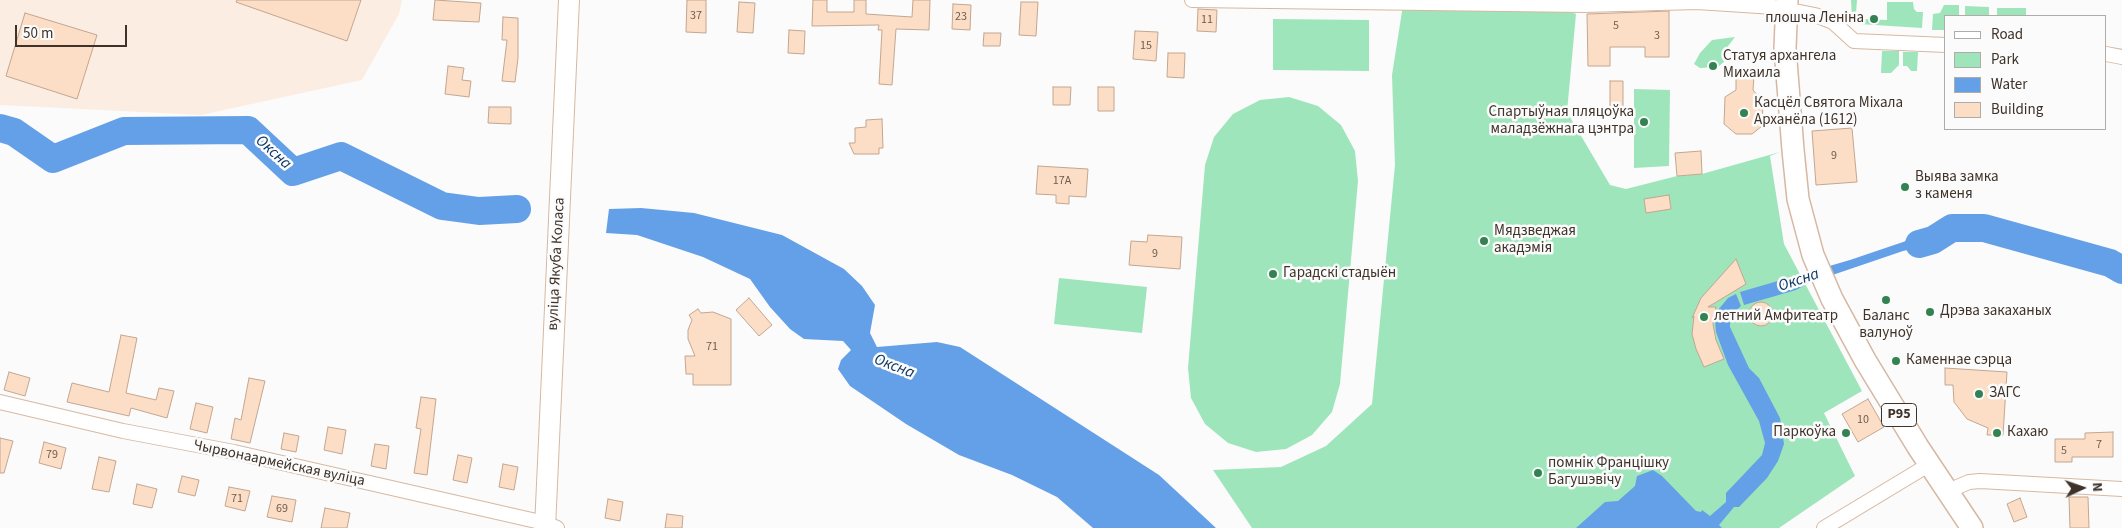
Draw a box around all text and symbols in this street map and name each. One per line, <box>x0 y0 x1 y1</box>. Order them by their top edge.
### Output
house number: 37 <box>690 9 702 23</box>
house number: 23 <box>955 10 967 24</box>
place label: плошча Леніна <box>1765 10 1864 28</box>
house number: 11 <box>1201 13 1213 27</box>
marker: плошча Леніна <box>1868 13 1880 25</box>
scale bar <box>18 15 130 47</box>
legend <box>1944 15 2107 130</box>
house number: 5 <box>1613 19 1619 33</box>
text: 50 m <box>23 23 53 44</box>
text: Road <box>1991 24 2023 45</box>
house number: 3 <box>1654 29 1660 43</box>
house number: 15 <box>1140 39 1152 53</box>
place label: Статуя архангела Михаила <box>1723 48 1836 83</box>
text: Park <box>1991 49 2019 70</box>
marker: Статуя архангела Михаила <box>1707 60 1719 72</box>
text: Water <box>1991 74 2027 95</box>
place label: Касцёл Святога Міхала Арханёла (1612) <box>1754 95 1903 130</box>
text: Building <box>1991 99 2043 120</box>
place label: Спартыўная пляцоўка маладзёжнага цэнтра <box>1489 104 1634 139</box>
marker: Касцёл Святога Міхала Арханёла (1612) <box>1738 107 1750 119</box>
marker: Спартыўная пляцоўка маладзёжнага цэнтра <box>1638 116 1650 128</box>
water label: Оксна <box>251 132 295 174</box>
house number: 9 <box>1831 149 1837 163</box>
place label: Выява замка з каменя <box>1915 169 1999 204</box>
house number: 17А <box>1053 174 1071 188</box>
marker: Выява замка з каменя <box>1899 181 1911 193</box>
street label: вуліца Якуба Коласа <box>545 197 569 331</box>
place label: Мядзведжая акадэмія <box>1494 223 1576 258</box>
marker: Мядзведжая акадэмія <box>1478 235 1490 247</box>
house number: 9 <box>1152 247 1158 261</box>
place label: Гарадскі стадыён <box>1283 265 1396 283</box>
water label: Оксна <box>1776 265 1822 297</box>
marker: Гарадскі стадыён <box>1267 268 1279 280</box>
marker: Баланс валуноў <box>1880 294 1892 306</box>
place label: Дрэва закаханых <box>1940 303 2051 321</box>
marker: Дрэва закаханых <box>1924 306 1936 318</box>
place label: летний Амфитеатр <box>1714 308 1838 326</box>
place label: Баланс валуноў <box>1859 308 1913 343</box>
marker: летний Амфитеатр <box>1698 311 1710 323</box>
house number: 71 <box>706 340 718 354</box>
water label: Оксна <box>871 351 917 383</box>
place label: Каменнае сэрца <box>1906 352 2012 370</box>
marker: Каменнае сэрца <box>1890 355 1902 367</box>
place label: ЗАГС <box>1989 385 2021 403</box>
marker: ЗАГС <box>1973 388 1985 400</box>
road number: Р95 <box>1882 404 1916 426</box>
house number: 10 <box>1857 413 1869 427</box>
place label: Паркоўка <box>1773 424 1836 442</box>
place label: Кахаю <box>2007 424 2048 442</box>
marker: Паркоўка <box>1840 427 1852 439</box>
marker: Кахаю <box>1991 427 2003 439</box>
street label: Чырвонаармейская вуліца <box>192 437 366 491</box>
house number: 7 <box>2096 438 2102 452</box>
house number: 5 <box>2061 444 2067 458</box>
house number: 79 <box>46 448 58 462</box>
place label: помнік Францішку Багушэвічу <box>1548 455 1669 490</box>
north arrow <box>2057 463 2107 513</box>
marker: помнік Францішку Багушэвічу <box>1532 467 1544 479</box>
text: N <box>2087 482 2107 492</box>
house number: 71 <box>231 492 243 506</box>
house number: 69 <box>276 502 288 516</box>

